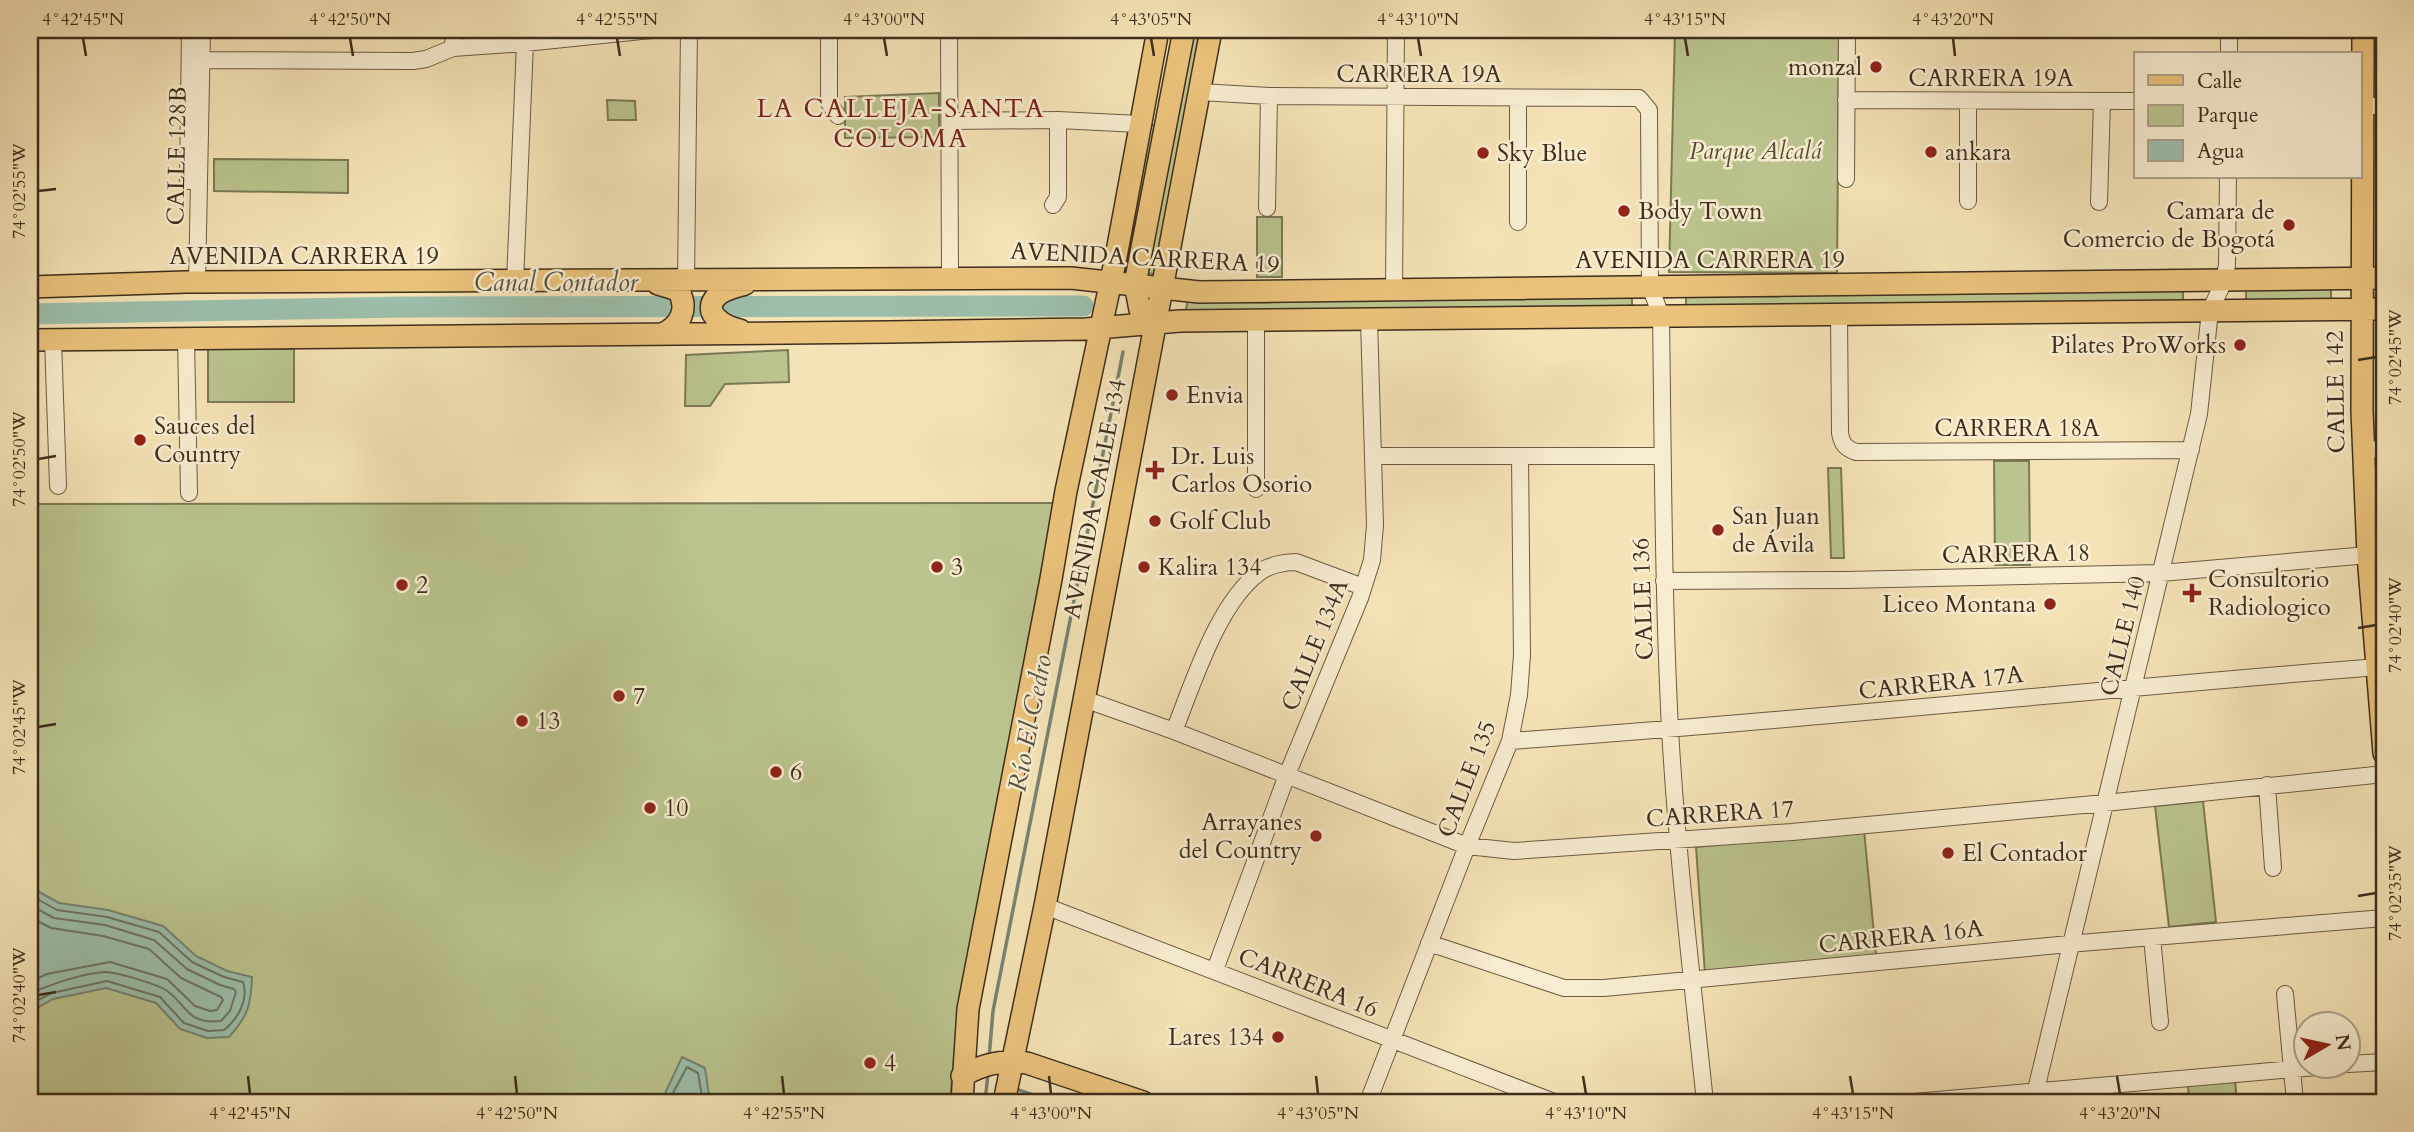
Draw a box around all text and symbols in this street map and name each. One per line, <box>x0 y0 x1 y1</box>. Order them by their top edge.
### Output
text: 4°42'45"N <box>42 7 125 32</box>
text: 4°42'50"N <box>309 7 392 32</box>
text: 4°42'55"N <box>576 7 659 32</box>
text: 4°43'00"N <box>843 7 926 32</box>
text: 4°43'05"N <box>1110 7 1193 32</box>
text: 4°43'10"N <box>1377 7 1460 32</box>
text: 4°43'15"N <box>1644 7 1727 32</box>
text: 4°43'20"N <box>1912 7 1995 32</box>
place label: monzal <box>1788 51 1862 84</box>
legend <box>2134 52 2362 178</box>
street label: CARRERA 19A <box>1336 58 1503 91</box>
marker: monzal <box>1868 59 1884 75</box>
street label: CARRERA 19A <box>1908 62 2075 95</box>
text: Calle <box>2197 67 2242 96</box>
street label: CALLE 128B <box>159 86 195 226</box>
district label: LA CALLEJA-SANTA COLOMA <box>756 91 1046 156</box>
text: Parque <box>2197 101 2258 130</box>
park label: Parque Alcalá <box>1689 135 1823 168</box>
place label: ankara <box>1945 136 2012 169</box>
place label: Sky Blue <box>1497 137 1587 170</box>
text: Agua <box>2197 137 2244 166</box>
text: 74°02'55"W <box>7 143 32 239</box>
marker: ankara <box>1923 144 1939 160</box>
marker: Sky Blue <box>1475 145 1491 161</box>
place label: Body Town <box>1638 195 1763 228</box>
place label: Camara de Comercio de Bogotá <box>2063 195 2276 256</box>
marker: Body Town <box>1616 203 1632 219</box>
marker: Camara de Comercio de Bogotá <box>2281 217 2297 233</box>
street label: AVENIDA CARRERA 19 <box>1010 234 1280 282</box>
street label: AVENIDA CARRERA 19 <box>169 240 439 273</box>
street label: AVENIDA CARRERA 19 <box>1575 244 1845 277</box>
water label: Canal Contador <box>474 265 640 300</box>
text: 74°02'45"W <box>2383 309 2408 405</box>
place label: Pilates ProWorks <box>2051 329 2226 362</box>
street label: CALLE 142 <box>2318 330 2354 454</box>
marker: Pilates ProWorks <box>2232 337 2248 353</box>
street label: AVENIDA CALLE 134 <box>1056 376 1134 622</box>
place label: Envia <box>1186 379 1244 412</box>
marker: Envia <box>1164 387 1180 403</box>
place label: Sauces del Country <box>154 410 256 471</box>
text: 74°02'50"W <box>7 411 32 507</box>
street label: CARRERA 18A <box>1934 412 2101 445</box>
marker: Sauces del Country <box>132 432 148 448</box>
place label: Dr. Luis Carlos Osorio <box>1171 440 1312 501</box>
marker: Dr. Luis Carlos Osorio <box>1145 460 1165 480</box>
place label: San Juan de Ávila <box>1732 500 1820 561</box>
place label: Golf Club <box>1169 505 1271 538</box>
marker: Golf Club <box>1147 513 1163 529</box>
marker: San Juan de Ávila <box>1710 522 1726 538</box>
street label: CARRERA 18 <box>1942 536 2090 572</box>
street label: CALLE 136 <box>1624 537 1662 661</box>
place label: 3 <box>951 551 963 584</box>
place label: Kalira 134 <box>1158 551 1262 584</box>
marker: 3 <box>929 559 945 575</box>
marker: Kalira 134 <box>1136 559 1152 575</box>
place label: Consultorio Radiologico <box>2208 563 2331 624</box>
place label: 2 <box>416 569 428 602</box>
street label: CALLE 134A <box>1274 573 1357 716</box>
street label: CALLE 140 <box>2092 573 2154 699</box>
marker: 2 <box>394 577 410 593</box>
text: 74°02'40"W <box>2383 577 2408 673</box>
marker: Consultorio Radiologico <box>2182 583 2202 603</box>
place label: Liceo Montana <box>1882 588 2037 621</box>
marker: Liceo Montana <box>2042 596 2058 612</box>
water label: Río El Cedro <box>1000 652 1060 794</box>
street label: CARRERA 17A <box>1857 658 2026 708</box>
text: 74°02'45"W <box>7 679 32 775</box>
place label: 7 <box>633 680 645 713</box>
marker: 7 <box>611 688 627 704</box>
place label: 13 <box>536 705 561 738</box>
marker: 13 <box>514 713 530 729</box>
street label: CALLE 135 <box>1430 716 1504 842</box>
place label: 6 <box>790 756 802 789</box>
marker: 6 <box>768 764 784 780</box>
place label: 10 <box>664 792 689 825</box>
street label: CARRERA 17 <box>1645 792 1795 836</box>
marker: 10 <box>642 800 658 816</box>
place label: Arrayanes del Country <box>1179 806 1302 867</box>
marker: Arrayanes del Country <box>1308 828 1324 844</box>
place label: El Contador <box>1962 837 2087 870</box>
marker: El Contador <box>1940 845 1956 861</box>
text: 74°02'35"W <box>2383 845 2408 941</box>
street label: CARRERA 16A <box>1817 912 1986 962</box>
street label: CARRERA 16 <box>1233 940 1383 1026</box>
text: 74°02'40"W <box>7 947 32 1043</box>
north arrow <box>2292 1010 2362 1080</box>
place label: Lares 134 <box>1168 1021 1264 1054</box>
marker: Lares 134 <box>1270 1029 1286 1045</box>
text: N <box>2329 1032 2357 1053</box>
place label: 4 <box>884 1047 896 1080</box>
marker: 4 <box>862 1055 878 1071</box>
text: 4°42'45"N <box>209 1101 292 1126</box>
text: 4°42'50"N <box>476 1101 559 1126</box>
text: 4°42'55"N <box>743 1101 826 1126</box>
text: 4°43'00"N <box>1010 1101 1093 1126</box>
text: 4°43'05"N <box>1277 1101 1360 1126</box>
text: 4°43'10"N <box>1545 1101 1628 1126</box>
text: 4°43'15"N <box>1812 1101 1895 1126</box>
text: 4°43'20"N <box>2079 1101 2162 1126</box>

